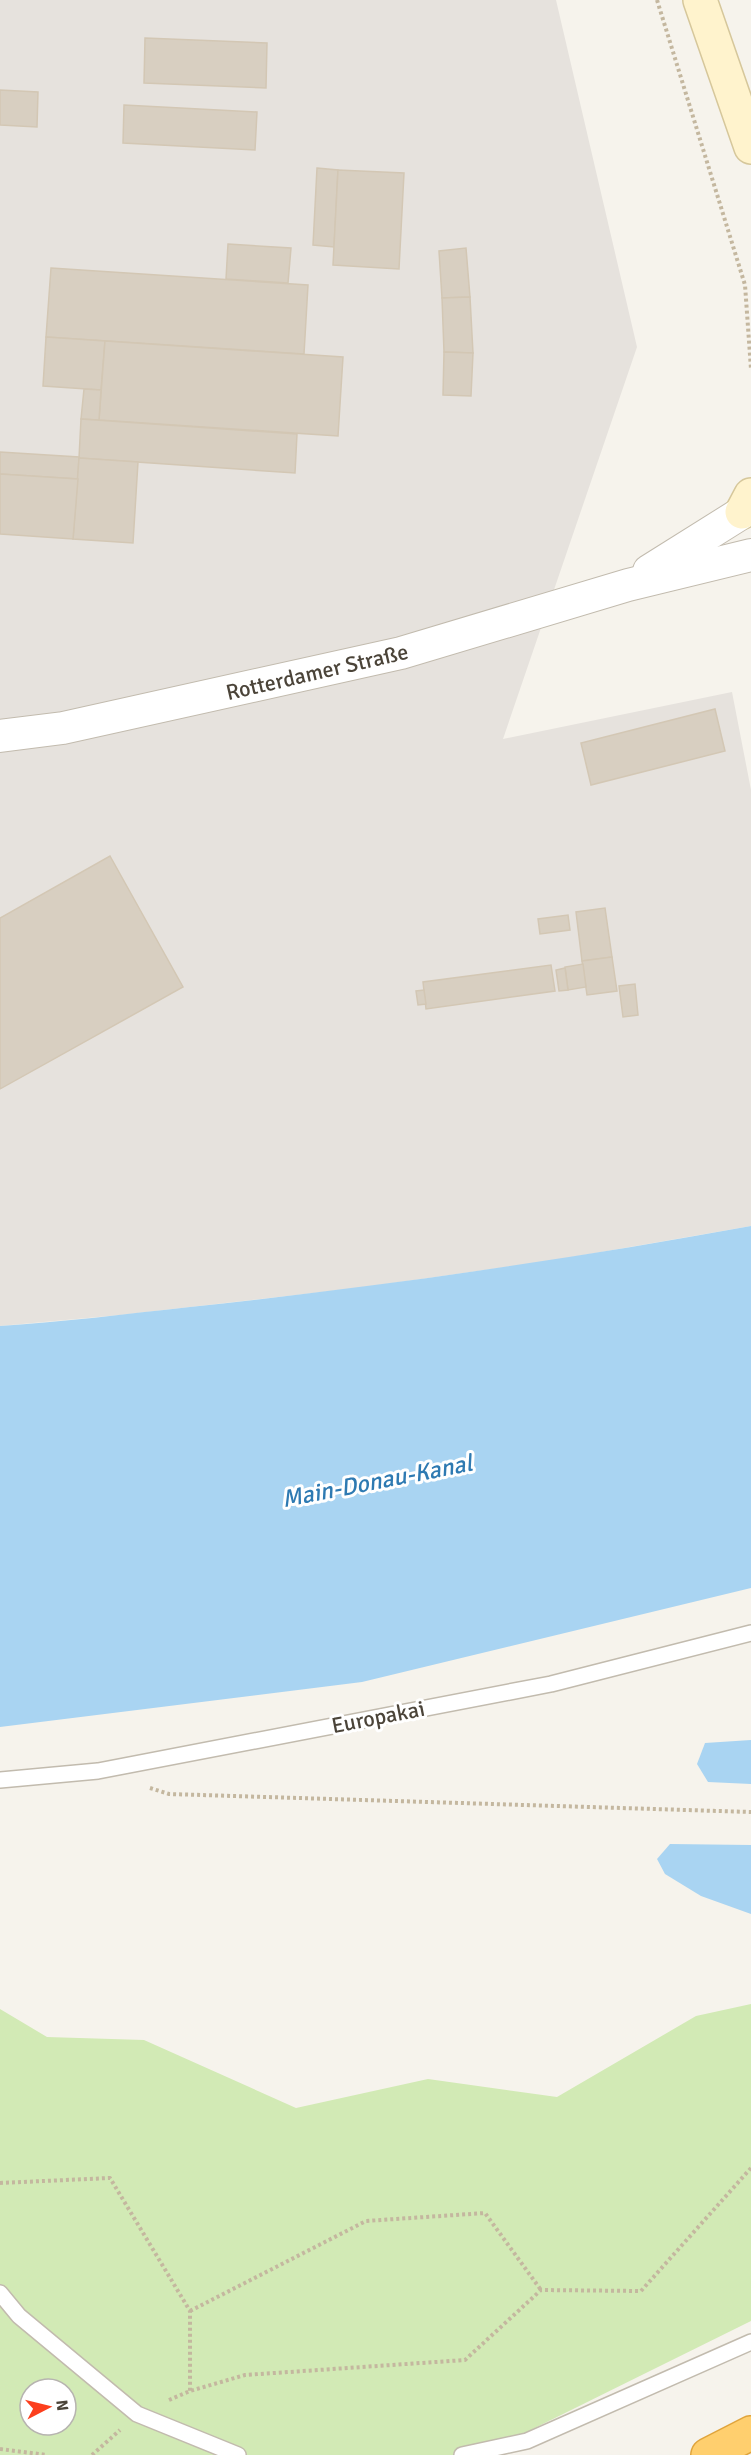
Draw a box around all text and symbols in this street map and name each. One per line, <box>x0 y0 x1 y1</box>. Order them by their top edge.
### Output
street label: Rotterdamer Straße <box>223 638 411 706</box>
water label: Main-Donau-Kanal <box>279 1447 477 1514</box>
street label: Europakai <box>329 1695 427 1739</box>
north arrow <box>18 2377 78 2437</box>
text: N <box>51 2399 72 2412</box>

